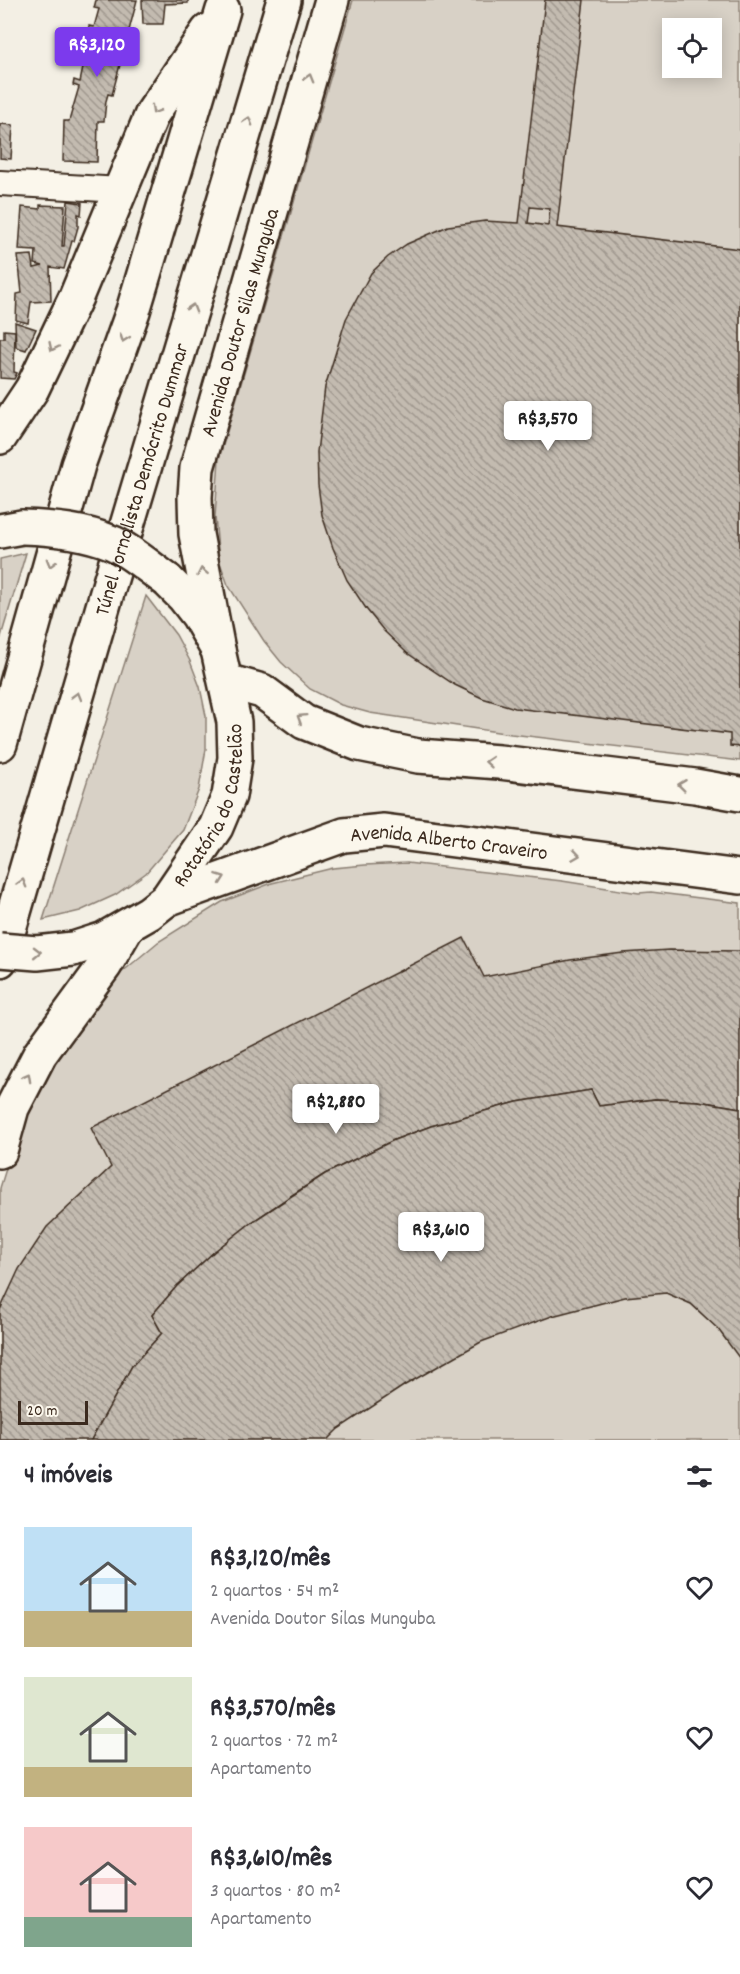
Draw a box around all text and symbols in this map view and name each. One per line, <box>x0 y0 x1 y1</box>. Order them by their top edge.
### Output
map controls <box>662 18 722 78</box>
button: locate <box>662 18 722 78</box>
pin: R$3,120 <box>42 27 152 78</box>
text: R$3,120 <box>69 32 125 60</box>
one-way arrow <box>302 73 314 84</box>
one-way arrow <box>151 104 162 114</box>
one-way arrow <box>241 116 254 127</box>
street label: Avenida Doutor Silas Munguba <box>195 204 289 441</box>
one-way arrow <box>185 303 197 314</box>
one-way arrow <box>118 332 131 343</box>
one-way arrow <box>48 340 60 351</box>
street label: Túnel Jornalista Demócrito Dummar <box>89 340 199 620</box>
pin: R$3,570 <box>493 401 603 452</box>
text: R$3,570 <box>518 406 578 434</box>
one-way arrow <box>45 558 58 568</box>
one-way arrow <box>196 567 209 577</box>
one-way arrow <box>70 691 82 702</box>
one-way arrow <box>296 715 307 726</box>
street label: Rotatória do Castelão <box>167 723 253 894</box>
one-way arrow <box>484 755 493 768</box>
one-way arrow <box>678 779 687 791</box>
street label: Avenida Alberto Craveiro <box>349 819 549 870</box>
one-way arrow <box>571 848 580 861</box>
one-way arrow <box>215 872 226 885</box>
one-way arrow <box>15 878 27 889</box>
one-way arrow <box>32 945 41 958</box>
one-way arrow <box>20 1073 31 1083</box>
pin: R$2,880 <box>281 1084 391 1135</box>
text: R$2,880 <box>306 1089 366 1117</box>
pin: R$3,610 <box>386 1212 496 1263</box>
text: R$3,610 <box>412 1217 470 1245</box>
scale bar <box>18 1398 88 1426</box>
text: 20 m <box>27 1400 57 1423</box>
text: 4 imóveis <box>24 1458 113 1495</box>
icon: filters <box>683 1460 716 1493</box>
text: R$3,120/mês <box>210 1541 331 1578</box>
icon: home <box>72 1551 144 1623</box>
icon: heart <box>683 1571 716 1604</box>
text: 2 quartos · 54 m² <box>210 1578 339 1606</box>
text: Avenida Doutor Silas Munguba <box>210 1606 435 1634</box>
text: R$3,570/mês <box>210 1691 336 1728</box>
icon: home <box>72 1701 144 1773</box>
icon: heart <box>683 1721 716 1754</box>
text: 2 quartos · 72 m² <box>210 1728 338 1756</box>
text: Apartamento <box>210 1756 312 1784</box>
text: R$3,610/mês <box>210 1841 332 1878</box>
icon: home <box>72 1851 144 1923</box>
icon: heart <box>683 1871 716 1904</box>
text: 3 quartos · 80 m² <box>210 1878 341 1906</box>
text: Apartamento <box>210 1906 312 1934</box>

